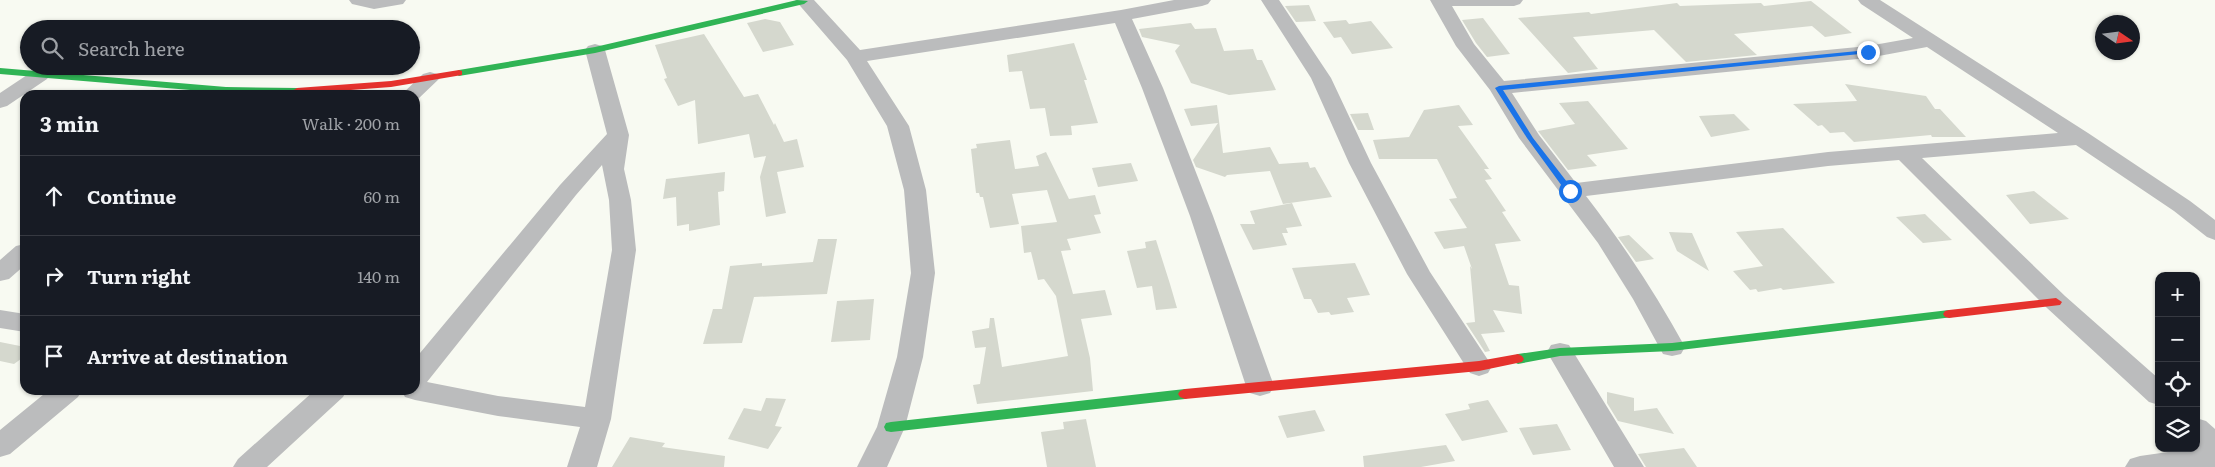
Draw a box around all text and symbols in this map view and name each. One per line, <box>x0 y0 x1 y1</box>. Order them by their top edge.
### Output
north arrow <box>2095 15 2140 60</box>
search box <box>20 20 420 75</box>
icon: search <box>38 34 66 62</box>
text: Search here <box>78 34 185 62</box>
route end <box>1857 41 1880 64</box>
text: 3 min <box>40 107 99 138</box>
text: Walk · 200 m <box>302 111 400 135</box>
route start <box>1559 180 1582 203</box>
icon: ahead <box>40 182 68 210</box>
text: Continue <box>87 182 176 210</box>
text: 60 m <box>363 184 400 208</box>
icon: right <box>40 262 68 290</box>
text: Turn right <box>87 262 191 290</box>
text: 140 m <box>357 264 400 288</box>
map controls <box>2155 272 2200 452</box>
button: + <box>2155 272 2200 317</box>
button: − <box>2155 317 2200 362</box>
icon: arrive <box>40 342 68 370</box>
text: Arrive at destination <box>87 342 288 370</box>
button: locate <box>2155 362 2200 407</box>
button: layers <box>2155 407 2200 452</box>

